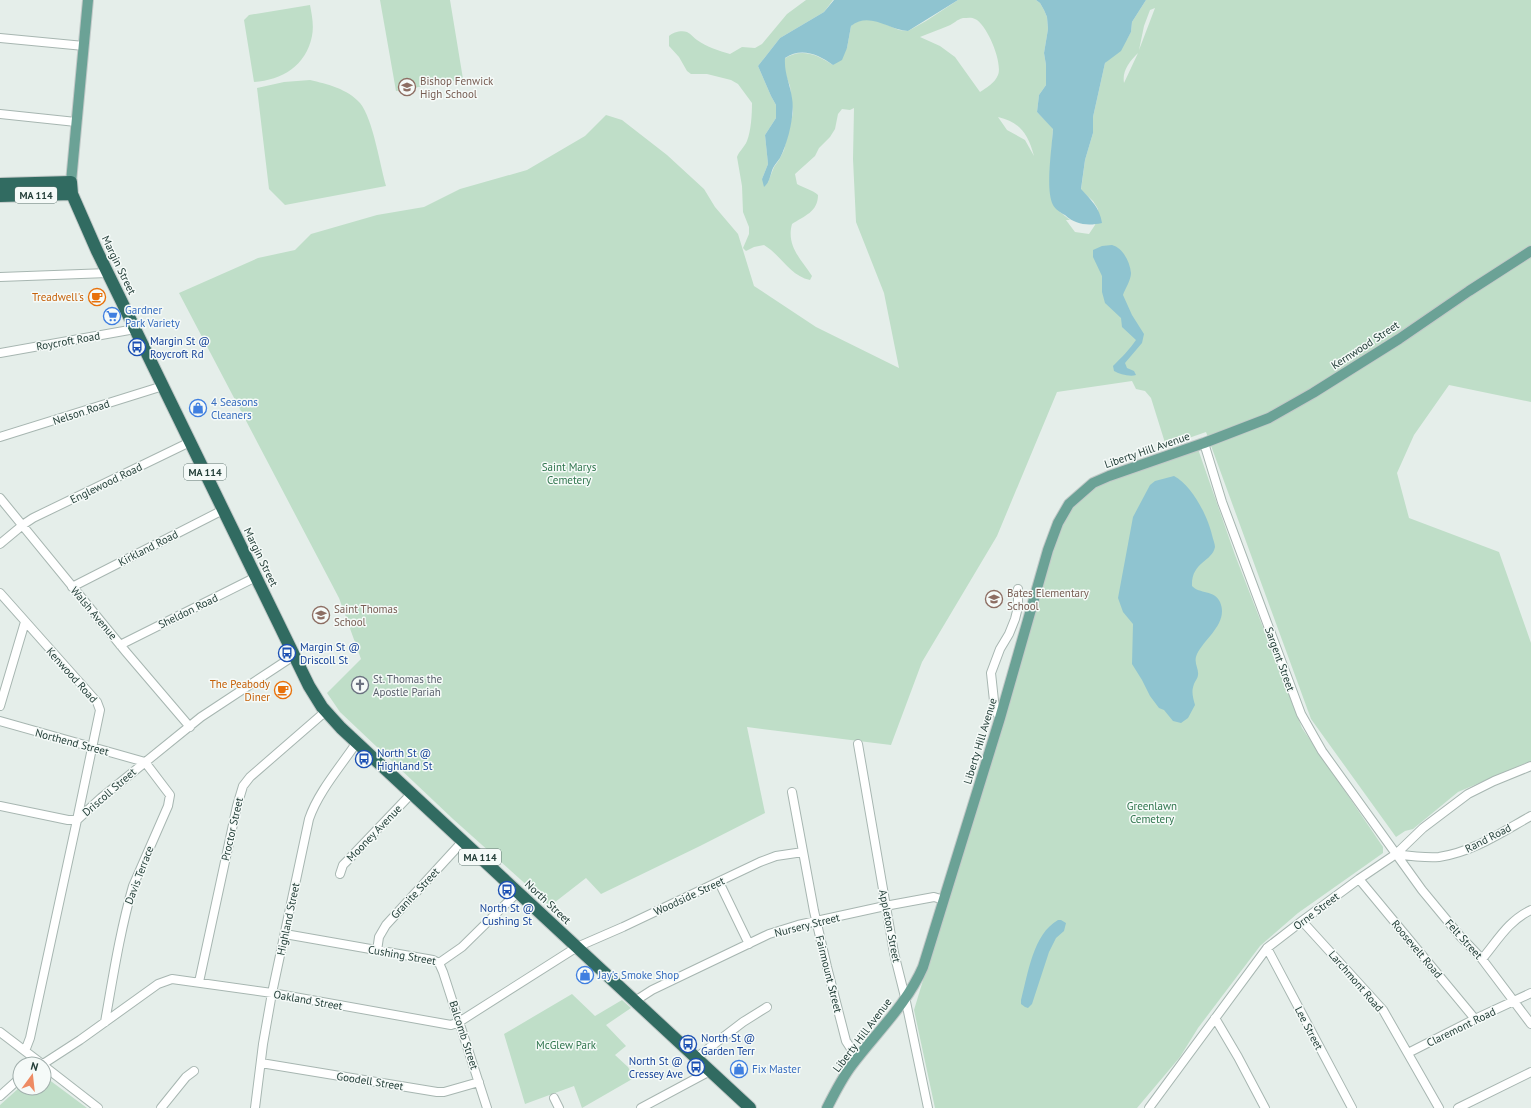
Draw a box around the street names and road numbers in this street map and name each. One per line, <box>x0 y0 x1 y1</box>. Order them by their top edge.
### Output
road number: MA 114 <box>15 187 57 203</box>
street label: Margin Street <box>99 233 139 297</box>
street label: Kernwood Street <box>1328 318 1402 372</box>
street label: Roycroft Road <box>35 328 101 353</box>
street label: Nelson Road <box>51 396 111 428</box>
street label: Liberty Hill Avenue <box>1102 429 1192 471</box>
street label: Englewood Road <box>68 459 144 506</box>
road number: MA 114 <box>184 464 226 480</box>
street label: Margin Street <box>241 525 281 589</box>
street label: Kirkland Road <box>116 527 180 569</box>
street label: Walsh Avenue <box>68 584 120 643</box>
street label: Sheldon Road <box>156 590 220 631</box>
street label: Sargent Street <box>1262 625 1298 693</box>
street label: Kenwood Road <box>43 644 101 706</box>
street label: Liberty Hill Avenue <box>960 696 1000 786</box>
street label: Northend Street <box>34 725 111 759</box>
street label: Driscoll Street <box>79 765 139 819</box>
street label: Proctor Street <box>218 796 246 862</box>
street label: Mooney Avenue <box>343 801 405 864</box>
street label: Rand Road <box>1463 820 1514 856</box>
street label: Davis Terrace <box>121 843 157 906</box>
road number: MA 114 <box>459 849 501 865</box>
street label: Granite Street <box>388 864 443 922</box>
street label: Woodside Street <box>651 873 727 919</box>
street label: North Street <box>522 877 574 927</box>
street label: Highland Street <box>273 881 303 957</box>
street label: Appleton Street <box>876 888 904 964</box>
street label: Orne Street <box>1290 889 1342 933</box>
street label: Nursery Street <box>773 910 841 940</box>
street label: Felt Street <box>1442 916 1486 962</box>
street label: Roosevelt Road <box>1389 917 1445 981</box>
street label: Fairmount Street <box>813 934 845 1014</box>
street label: Cushing Street <box>367 942 437 968</box>
street label: Larchmont Road <box>1326 948 1386 1014</box>
street label: Oakland Street <box>272 987 344 1013</box>
street label: Liberty Hill Avenue <box>830 995 895 1075</box>
street label: Balcomb Street <box>446 999 482 1071</box>
street label: Lee Street <box>1292 1004 1326 1052</box>
street label: Claremont Road <box>1424 1004 1498 1050</box>
street label: Goodell Street <box>336 1069 405 1093</box>

